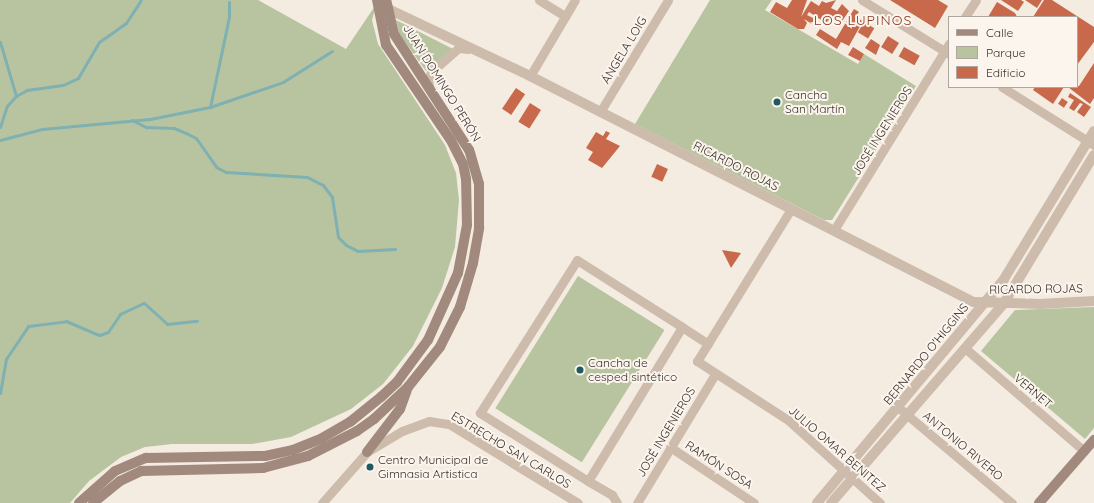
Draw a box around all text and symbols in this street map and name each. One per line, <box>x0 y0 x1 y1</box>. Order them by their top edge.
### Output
district label: LOS LUPINOS <box>814 12 912 28</box>
street label: ÁNGELA LOIG <box>598 14 650 86</box>
legend <box>948 16 1078 88</box>
street label: JUAN DOMINGO PERÓN <box>400 22 484 144</box>
text: Calle <box>986 25 1013 40</box>
text: Parque <box>986 45 1026 60</box>
text: Edificio <box>986 65 1026 80</box>
street label: JOSÉ INGENIEROS <box>849 84 915 178</box>
place label: Cancha San Martín <box>785 88 845 116</box>
marker: Cancha San Martín <box>772 97 782 107</box>
street label: RICARDO ROJAS <box>691 138 781 194</box>
street label: RICARDO ROJAS <box>989 281 1083 297</box>
street label: BERNARDO O'HIGGINS <box>881 300 971 408</box>
place label: Cancha de cesped sintético <box>588 356 677 384</box>
marker: Cancha de cesped sintético <box>575 365 585 375</box>
street label: VERNET <box>1011 371 1055 411</box>
street label: JOSÉ INGENIEROS <box>634 384 698 480</box>
street label: JULIO OMAR BENITEZ <box>786 403 888 495</box>
street label: ANTONIO RIVERO <box>920 408 1006 484</box>
street label: ESTRECHO SAN CARLOS <box>449 409 573 491</box>
street label: RAMÓN SOSA <box>683 438 755 492</box>
place label: Centro Municipal de Gimnasia Artistica <box>378 453 488 481</box>
marker: Centro Municipal de Gimnasia Artistica <box>365 462 375 472</box>

